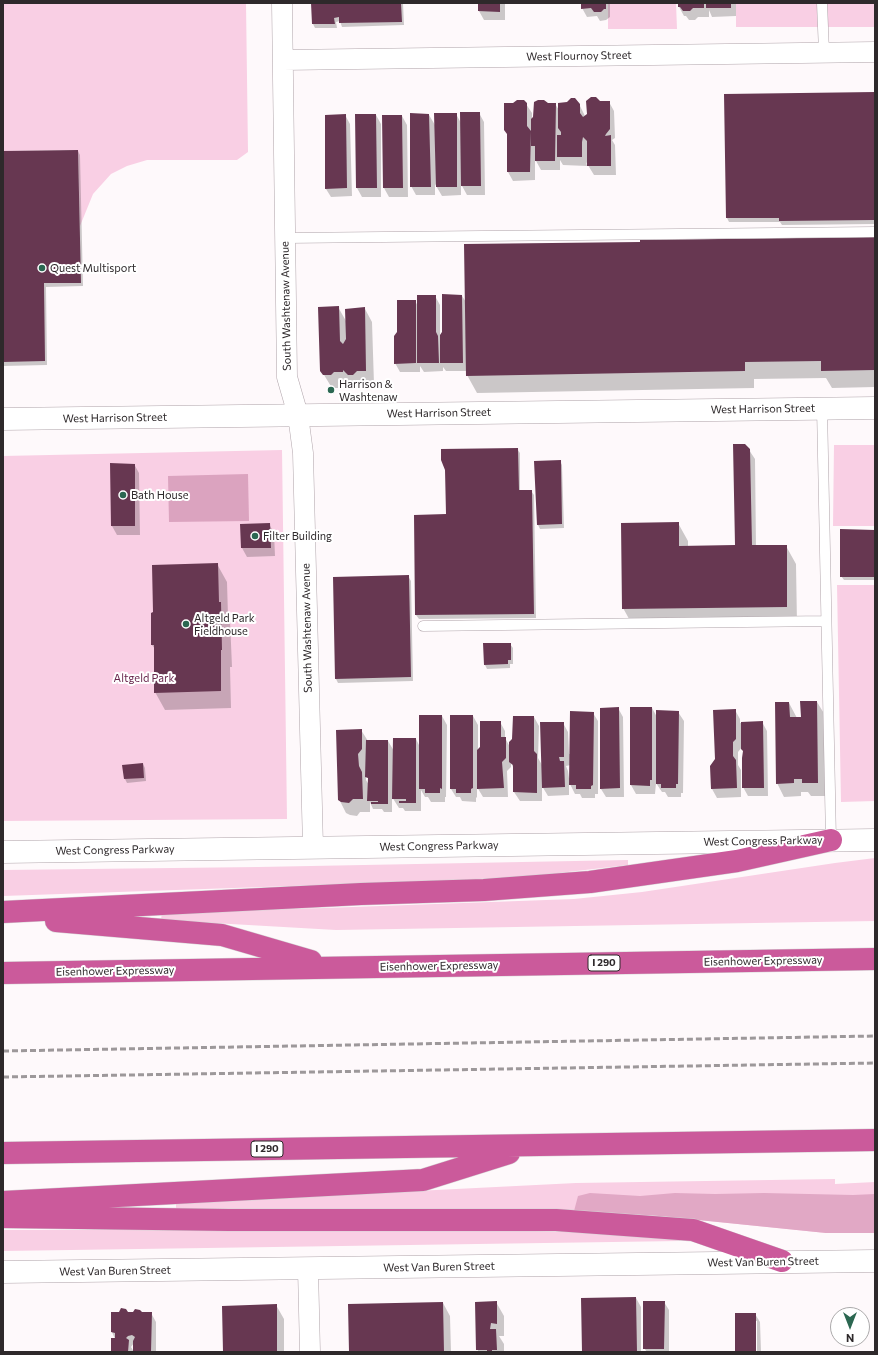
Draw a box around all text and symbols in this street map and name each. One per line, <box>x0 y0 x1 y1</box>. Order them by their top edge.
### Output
street label: West Flournoy Street <box>526 48 632 64</box>
street label: South Washtenaw Avenue <box>278 241 294 371</box>
place label: Quest Multisport <box>50 261 136 275</box>
marker: Quest Multisport <box>37 263 47 273</box>
place label: Harrison & Washtenaw <box>339 377 398 403</box>
marker: Harrison & Washtenaw <box>326 385 336 395</box>
street label: West Harrison Street <box>711 401 815 417</box>
street label: West Harrison Street <box>387 405 491 421</box>
street label: West Harrison Street <box>63 410 167 426</box>
place label: Bath House <box>131 488 189 502</box>
marker: Bath House <box>118 490 128 500</box>
place label: Filter Building <box>263 529 332 543</box>
marker: Filter Building <box>250 531 260 541</box>
street label: South Washtenaw Avenue <box>299 563 315 693</box>
place label: Altgeld Park Fieldhouse <box>194 611 255 637</box>
marker: Altgeld Park Fieldhouse <box>181 619 191 629</box>
park label: Altgeld Park <box>114 671 174 685</box>
street label: West Congress Parkway <box>703 833 823 849</box>
street label: West Congress Parkway <box>379 838 499 854</box>
street label: West Congress Parkway <box>55 842 175 858</box>
street label: Eisenhower Expressway <box>703 953 823 969</box>
road number: I 290 <box>588 955 620 971</box>
street label: Eisenhower Expressway <box>379 958 499 974</box>
street label: Eisenhower Expressway <box>55 963 175 979</box>
road number: I 290 <box>251 1141 283 1157</box>
street label: West Van Buren Street <box>707 1254 819 1270</box>
street label: West Van Buren Street <box>383 1259 495 1275</box>
street label: West Van Buren Street <box>59 1263 171 1279</box>
north arrow <box>830 1307 870 1347</box>
text: N <box>846 1332 854 1345</box>

